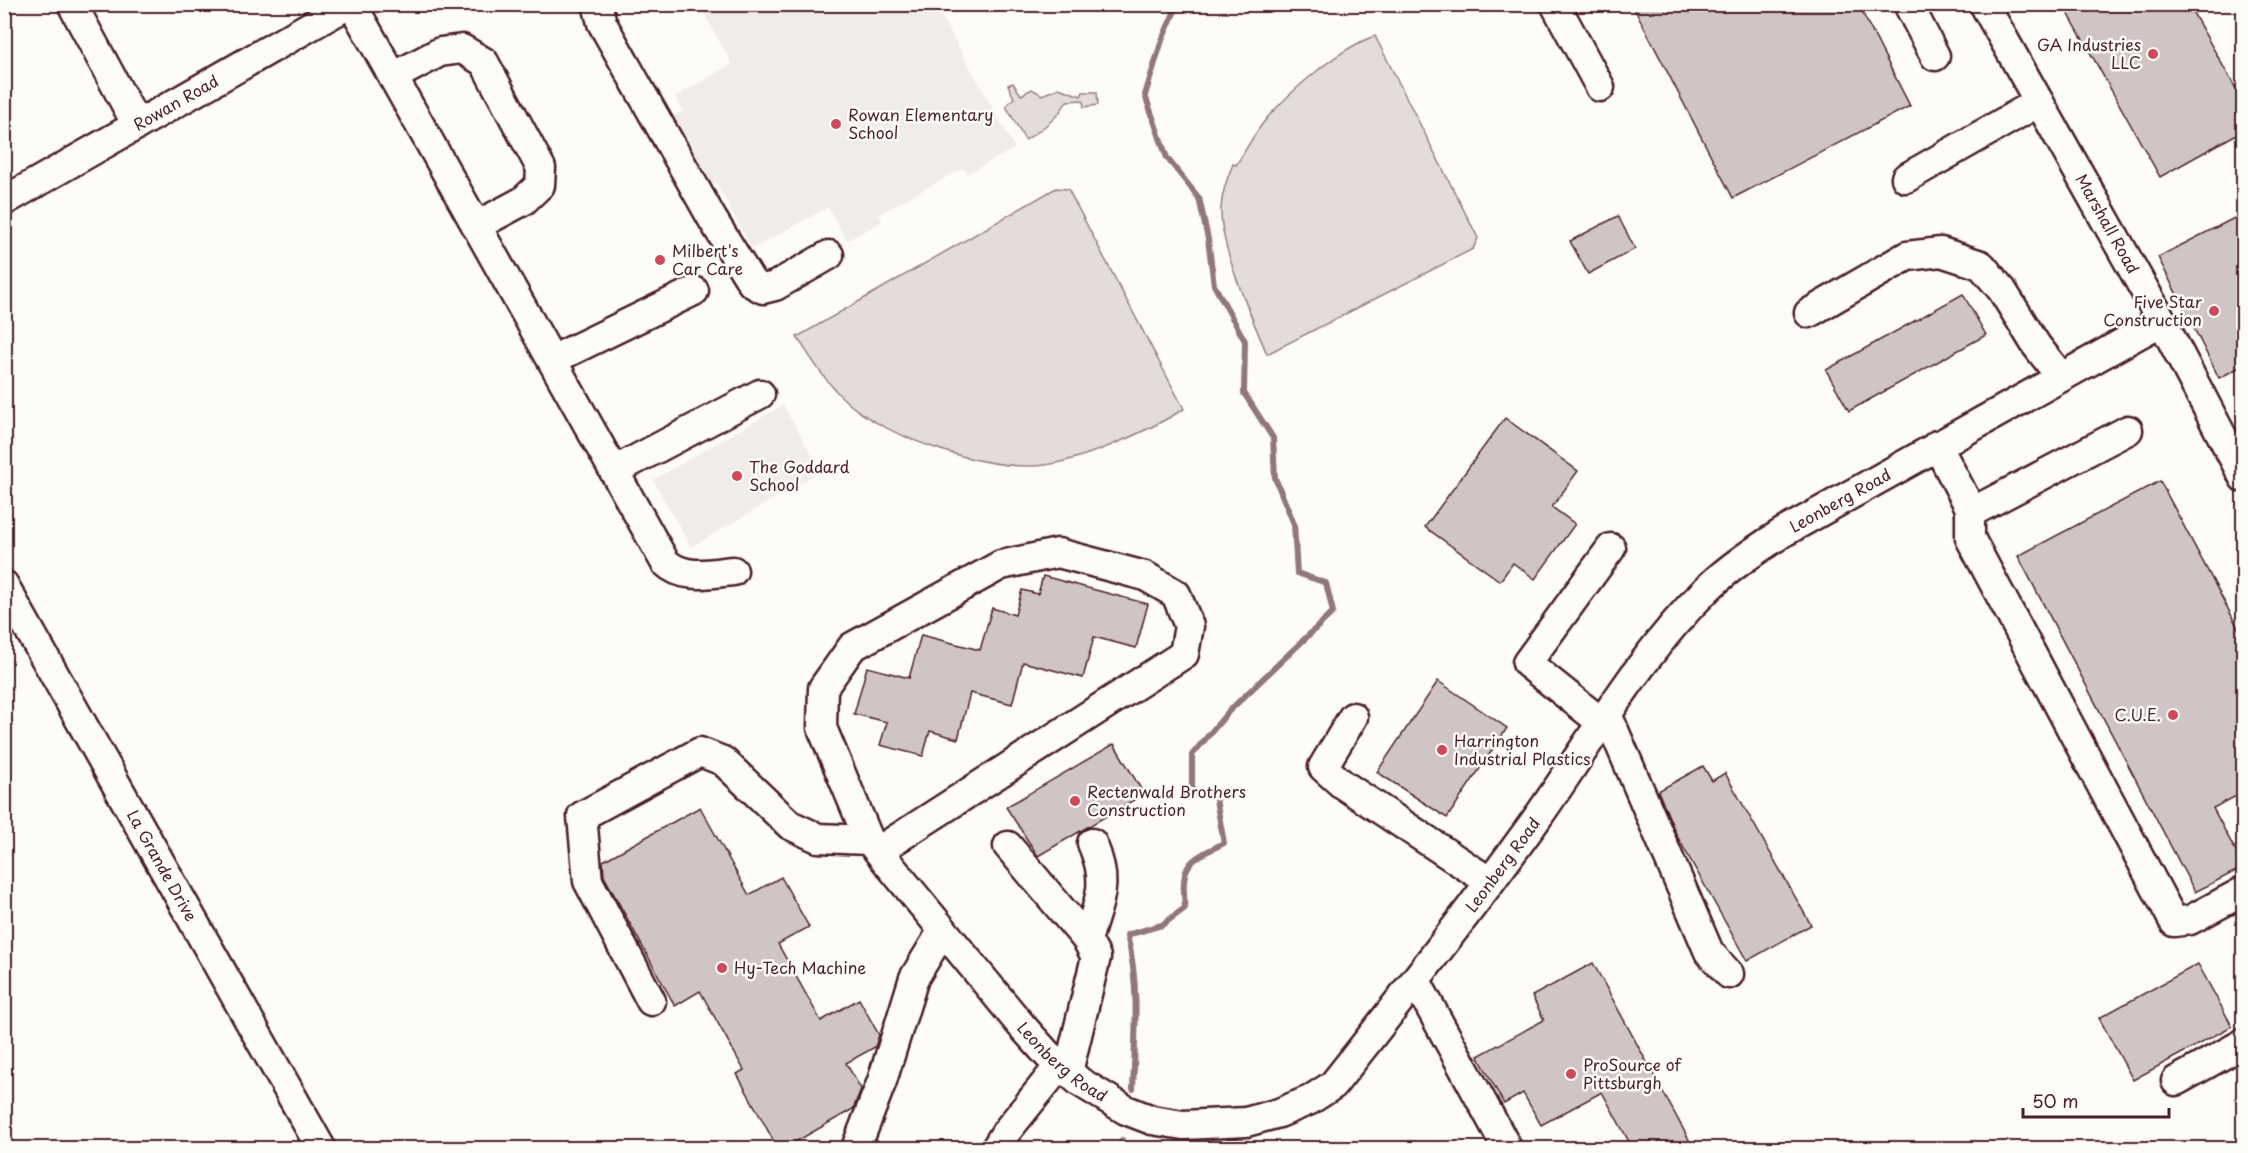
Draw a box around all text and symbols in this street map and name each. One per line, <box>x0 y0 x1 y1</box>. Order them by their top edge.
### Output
place label: GA Industries LLC <box>2037 32 2141 74</box>
marker: GA Industries LLC <box>2146 47 2160 61</box>
street label: Rowan Road <box>128 68 223 136</box>
place label: Rowan Elementary School <box>848 102 993 144</box>
marker: Rowan Elementary School <box>829 117 843 131</box>
street label: Marshall Road <box>2071 169 2146 278</box>
place label: Milbert's Car Care <box>672 238 743 280</box>
marker: Milbert's Car Care <box>653 253 667 267</box>
place label: Five Star Construction <box>2103 289 2203 331</box>
marker: Five Star Construction <box>2207 304 2221 318</box>
place label: The Goddard School <box>749 454 850 496</box>
street label: Leonberg Road <box>1785 462 1895 538</box>
marker: The Goddard School <box>730 469 744 483</box>
place label: C.U.E. <box>2114 702 2161 726</box>
marker: C.U.E. <box>2166 708 2180 722</box>
place label: Harrington Industrial Plastics <box>1454 728 1591 770</box>
marker: Harrington Industrial Plastics <box>1435 743 1449 757</box>
place label: Rectenwald Brothers Construction <box>1087 779 1246 821</box>
marker: Rectenwald Brothers Construction <box>1068 794 1082 808</box>
street label: La Grande Drive <box>122 805 204 925</box>
street label: Leonberg Road <box>1459 812 1545 917</box>
place label: Hy-Tech Machine <box>734 955 866 979</box>
marker: Hy-Tech Machine <box>715 961 729 975</box>
street label: Leonberg Road <box>1012 1016 1112 1107</box>
place label: ProSource of Pittsburgh <box>1583 1052 1682 1094</box>
marker: ProSource of Pittsburgh <box>1564 1067 1578 1081</box>
scale bar <box>2023 1081 2168 1119</box>
text: 50 m <box>2032 1087 2079 1114</box>

